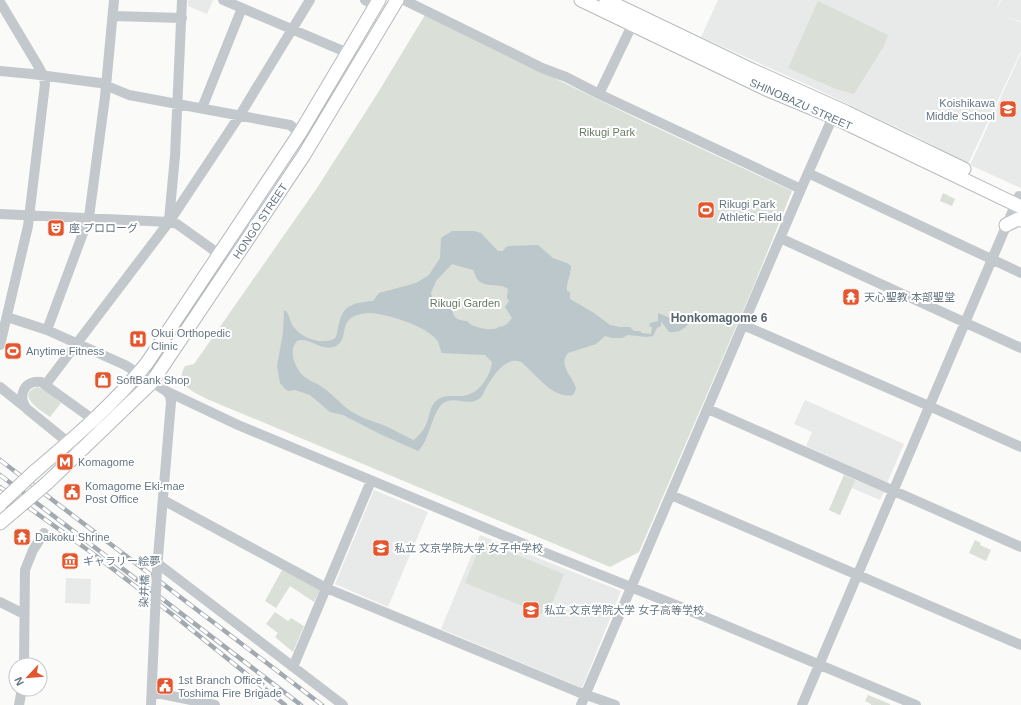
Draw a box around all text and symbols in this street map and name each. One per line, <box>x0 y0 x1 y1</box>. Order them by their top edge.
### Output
street label: SHINOBAZU STREET <box>748 76 854 132</box>
place label: Koishikawa Middle School <box>926 97 996 122</box>
school or university icon: Koishikawa Middle School <box>998 99 1018 119</box>
park label: Rikugi Park <box>579 126 636 138</box>
street label: HONGŌ STREET <box>230 181 290 261</box>
place label: Rikugi Park Athletic Field <box>719 198 782 223</box>
sports icon: Rikugi Park Athletic Field <box>696 200 716 220</box>
theatre icon: 座 プロローグ <box>46 218 66 238</box>
place label: 座 プロローグ <box>69 222 138 234</box>
temple icon: 天心聖教 本部聖堂 <box>841 287 861 307</box>
place label: 天心聖教 本部聖堂 <box>864 291 955 303</box>
park label: Rikugi Garden <box>430 297 500 309</box>
district label: Honkomagome 6 <box>671 311 768 325</box>
place label: Okui Orthopedic Clinic <box>151 327 231 352</box>
hospital icon: Okui Orthopedic Clinic <box>128 329 148 349</box>
sports icon: Anytime Fitness <box>3 341 23 361</box>
place label: Anytime Fitness <box>26 345 105 357</box>
shop icon: SoftBank Shop <box>93 370 113 390</box>
place label: SoftBank Shop <box>116 374 189 386</box>
metro station icon: Komagome <box>55 452 75 472</box>
place label: Komagome <box>78 456 134 468</box>
place label: Komagome Eki-mae Post Office <box>85 480 185 505</box>
public building icon: Komagome Eki-mae Post Office <box>62 482 82 502</box>
temple icon: Daikoku Shrine <box>12 527 32 547</box>
place label: Daikoku Shrine <box>35 531 110 543</box>
school or university icon: 私立 文京学院大学 女子中学校 <box>371 538 391 558</box>
place label: 私立 文京学院大学 女子中学校 <box>394 542 543 554</box>
museum icon: ギャラリー絵夢 <box>60 551 80 571</box>
place label: ギャラリー絵夢 <box>83 555 160 567</box>
street label: 染井橋 <box>137 574 151 608</box>
school or university icon: 私立 文京学院大学 女子高等学校 <box>521 600 541 620</box>
place label: 私立 文京学院大学 女子高等学校 <box>544 604 704 616</box>
north arrow <box>8 657 48 697</box>
place label: 1st Branch Office, Toshima Fire Brigade <box>178 674 282 699</box>
text: N <box>12 675 26 688</box>
public building icon: 1st Branch Office, Toshima Fire Brigade <box>155 676 175 696</box>

